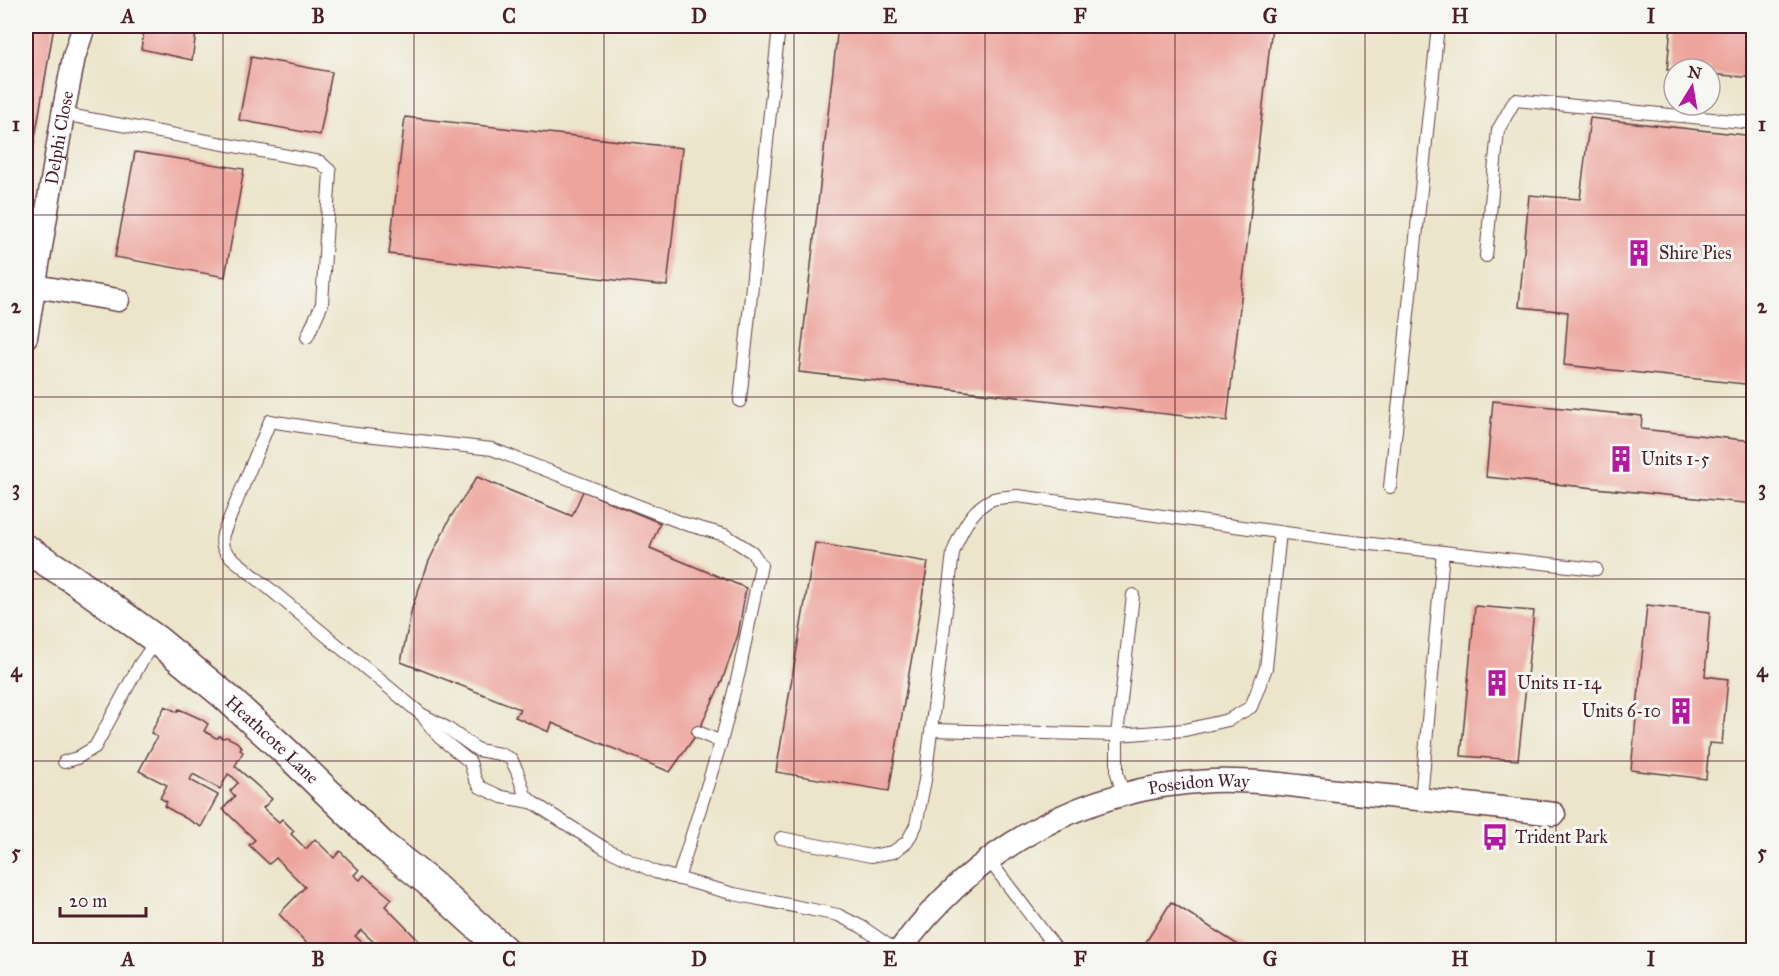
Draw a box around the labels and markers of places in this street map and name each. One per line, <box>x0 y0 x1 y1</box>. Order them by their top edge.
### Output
building icon: Shire Pies <box>1624 238 1654 268</box>
place label: Shire Pies <box>1659 242 1732 264</box>
building icon: Units 1-5 <box>1606 444 1636 474</box>
place label: Units 1-5 <box>1641 448 1710 470</box>
building icon: Units 11-14 <box>1482 668 1512 698</box>
place label: Units 11-14 <box>1517 672 1602 694</box>
building icon: Units 6-10 <box>1666 696 1696 726</box>
place label: Units 6-10 <box>1582 700 1661 722</box>
bus stop icon: Trident Park <box>1480 822 1510 852</box>
place label: Trident Park <box>1515 826 1608 848</box>

